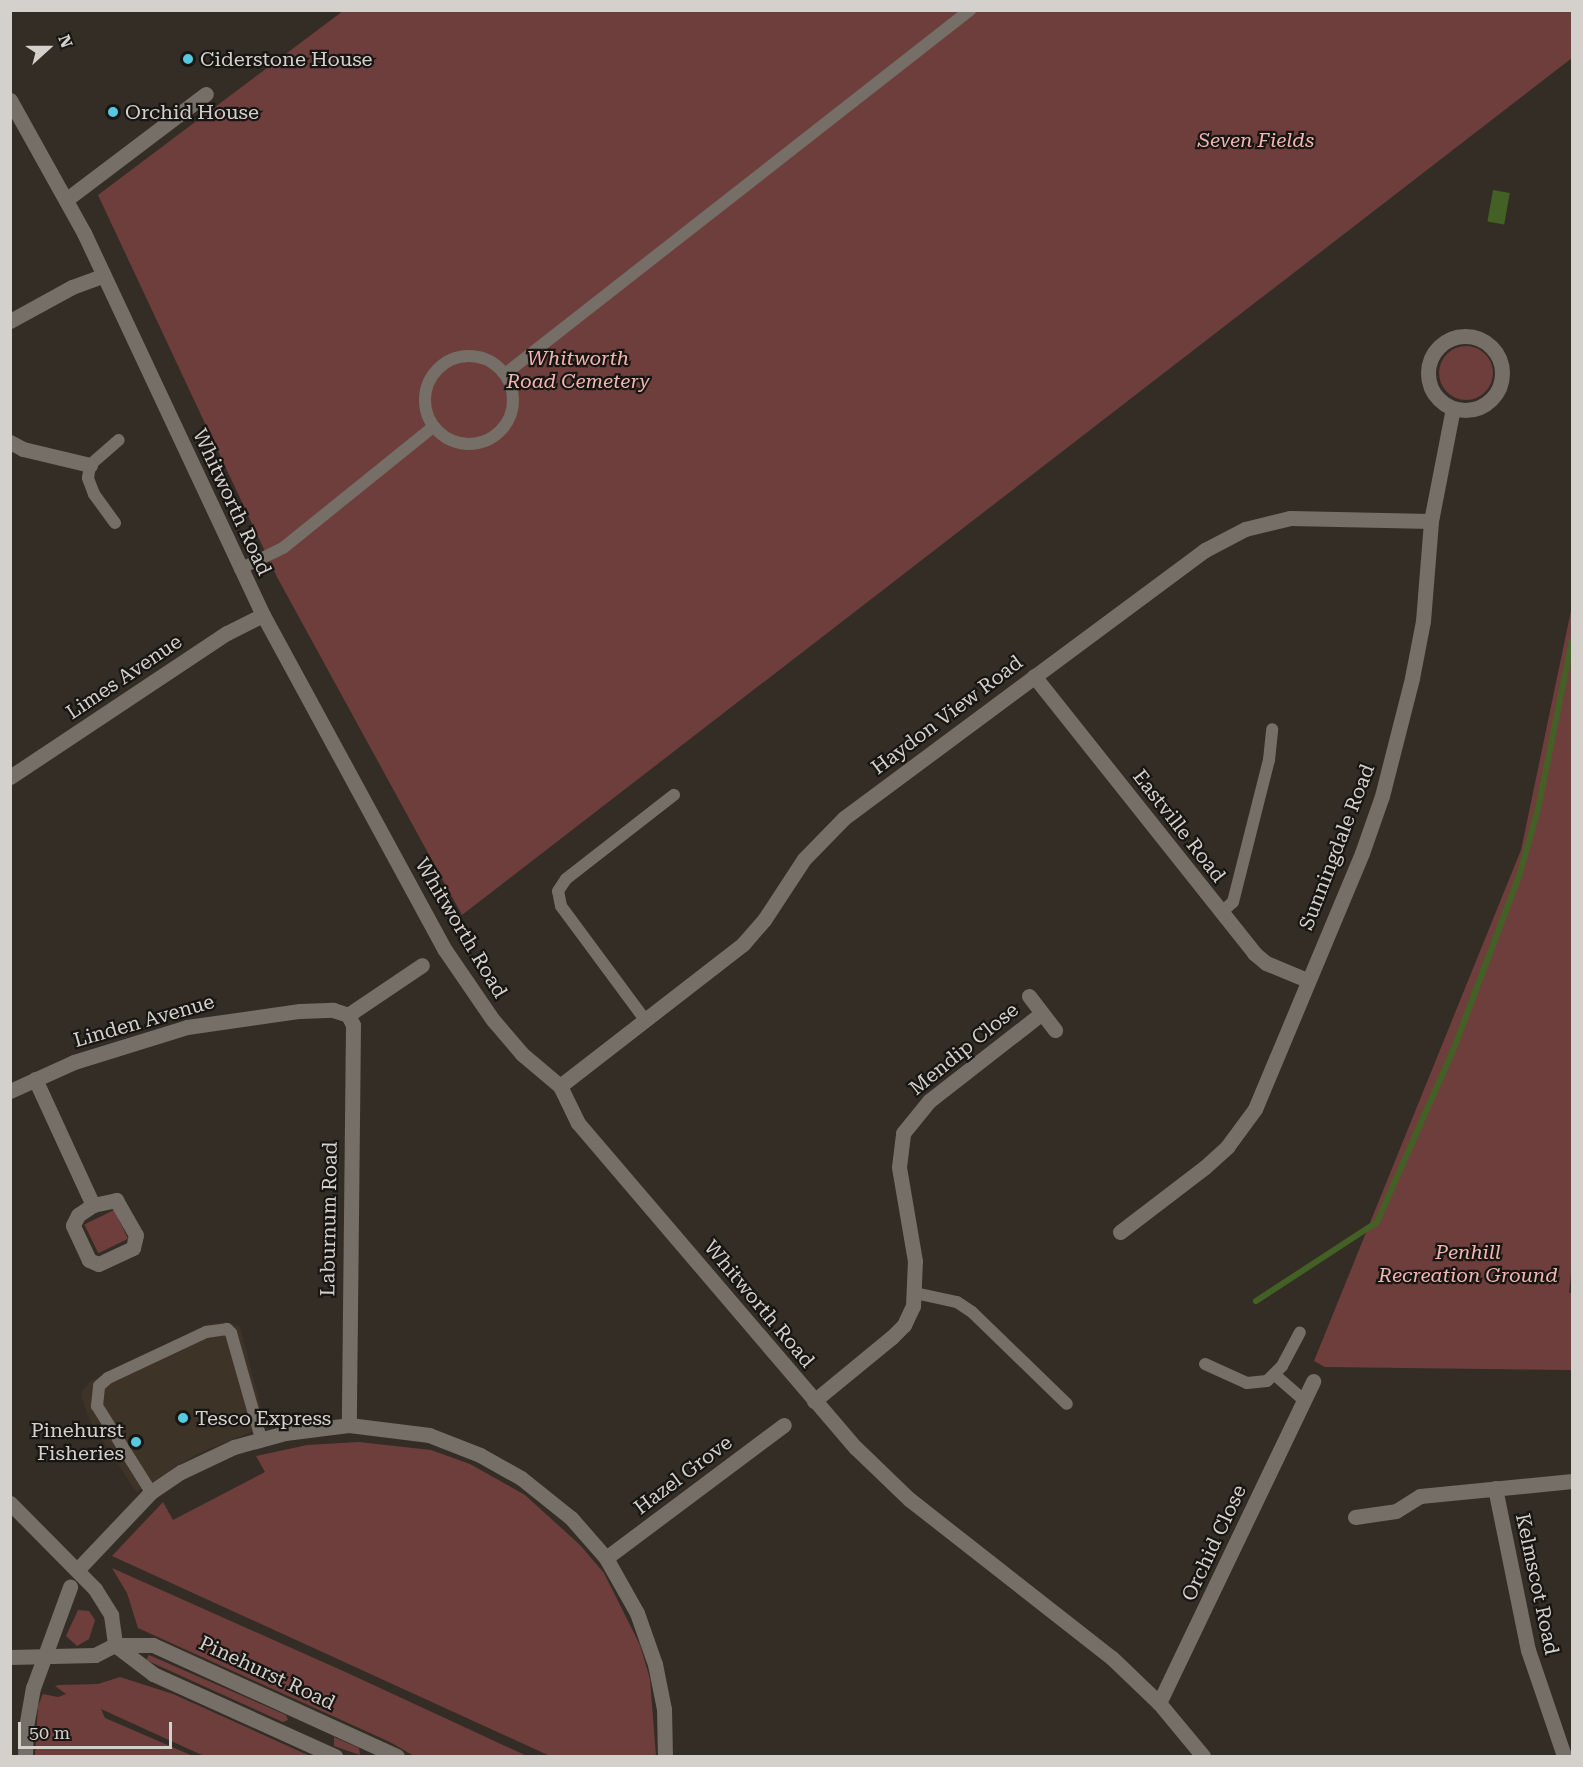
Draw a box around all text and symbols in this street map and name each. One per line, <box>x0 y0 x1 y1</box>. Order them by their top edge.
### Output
north arrow <box>18 18 78 78</box>
text: N <box>54 32 76 51</box>
place label: Ciderstone House <box>200 47 373 71</box>
marker: Ciderstone House <box>181 52 195 66</box>
place label: Orchid House <box>125 100 259 124</box>
marker: Orchid House <box>106 105 120 119</box>
park label: Seven Fields <box>1198 128 1314 152</box>
park label: Whitworth Road Cemetery <box>506 347 650 394</box>
street label: Whitworth Road <box>188 425 276 579</box>
street label: Limes Avenue <box>62 630 186 724</box>
street label: Haydon View Road <box>867 650 1027 780</box>
street label: Sunningdale Road <box>1294 761 1380 933</box>
street label: Eastville Road <box>1128 765 1230 887</box>
street label: Whitworth Road <box>410 854 512 1002</box>
street label: Linden Avenue <box>71 989 217 1053</box>
street label: Mendip Close <box>905 998 1023 1100</box>
street label: Laburnum Road <box>316 1141 342 1297</box>
street label: Whitworth Road <box>699 1235 819 1373</box>
park label: Penhill Recreation Ground <box>1378 1240 1558 1287</box>
place label: Tesco Express <box>195 1406 331 1430</box>
marker: Tesco Express <box>176 1411 190 1425</box>
place label: Pinehurst Fisheries <box>31 1418 124 1465</box>
street label: Hazel Grove <box>629 1430 737 1520</box>
marker: Pinehurst Fisheries <box>129 1435 143 1449</box>
street label: Orchid Close <box>1177 1481 1251 1605</box>
street label: Kelmscot Road <box>1510 1511 1564 1657</box>
street label: Pinehurst Road <box>195 1631 339 1715</box>
scale bar <box>21 1710 176 1748</box>
text: 50 m <box>29 1722 70 1743</box>

